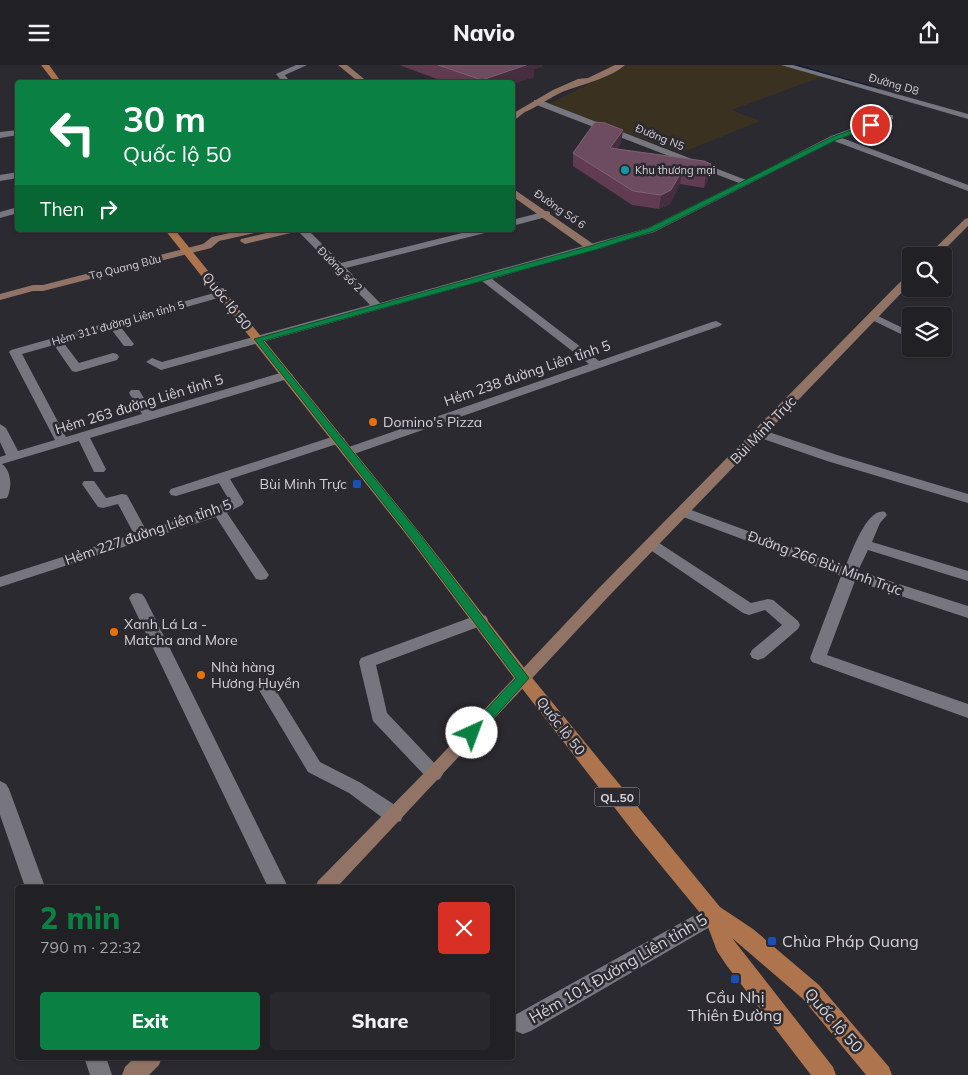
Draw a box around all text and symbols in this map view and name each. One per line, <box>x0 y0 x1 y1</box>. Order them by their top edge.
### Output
icon: menu <box>25 19 53 47</box>
text: Navio <box>453 19 515 47</box>
icon: share <box>915 19 943 47</box>
street label: Đường D8 <box>867 70 921 98</box>
text: 30 m <box>123 97 206 141</box>
icon: left <box>40 100 105 165</box>
pin <box>850 104 892 146</box>
icon: arrive <box>857 111 885 139</box>
street label: Đường N5 <box>633 121 687 153</box>
text: Quốc lộ 50 <box>123 140 232 168</box>
place label: Khu thương mại <box>635 163 715 177</box>
marker: Khu thương mại <box>619 164 631 176</box>
street label: Đường Số 6 <box>532 186 589 232</box>
icon: right <box>94 195 122 223</box>
text: Then <box>40 197 84 221</box>
street label: Đường số 2 <box>315 244 366 295</box>
map controls <box>902 247 952 357</box>
button: search <box>902 247 952 297</box>
street label: Tạ Quang Bửu <box>88 251 162 283</box>
street label: Quốc lộ 50 <box>198 268 256 334</box>
street label: Hẻm 311 đường Liên tỉnh 5 <box>50 297 186 349</box>
button: layers <box>902 307 952 357</box>
street label: Hẻm 238 đường Liên tỉnh 5 <box>441 336 613 410</box>
street label: Hẻm 263 đường Liên tỉnh 5 <box>53 370 225 438</box>
street label: Bùi Minh Trực <box>726 392 800 468</box>
place label: Domino's Pizza <box>383 413 482 431</box>
marker: Domino's Pizza <box>367 416 379 428</box>
place label: Bùi Minh Trực <box>260 475 347 493</box>
marker: Bùi Minh Trực <box>351 478 363 490</box>
street label: Hẻm 227 đường Liên tỉnh 5 <box>62 495 234 569</box>
street label: Đường 266 Bùi Minh Trực <box>745 527 905 599</box>
place label: Xanh Lá La - Matcha and More <box>124 615 238 649</box>
marker: Xanh Lá La - Matcha and More <box>108 626 120 638</box>
place label: Nhà hàng Hương Huyền <box>211 658 300 692</box>
marker: Nhà hàng Hương Huyền <box>195 669 207 681</box>
street label: Quốc lộ 50 <box>533 693 589 759</box>
position arrow <box>445 706 497 758</box>
road number: QL.50 <box>594 787 640 807</box>
text: 2 min <box>40 899 120 937</box>
button: close <box>438 902 490 954</box>
street label: Hẻm 101 Đường Liên tỉnh 5 <box>525 909 711 1027</box>
place label: Chùa Pháp Quang <box>782 931 919 951</box>
marker: Chùa Pháp Quang <box>766 935 778 947</box>
text: 790 m · 22:32 <box>40 937 141 957</box>
marker: Cầu Nhị Thiên Đường <box>729 973 741 985</box>
street label: Quốc lộ 50 <box>800 984 868 1056</box>
place label: Cầu Nhị Thiên Đường <box>688 987 782 1025</box>
button: Exit <box>40 992 260 1050</box>
button: Share <box>270 992 490 1050</box>

